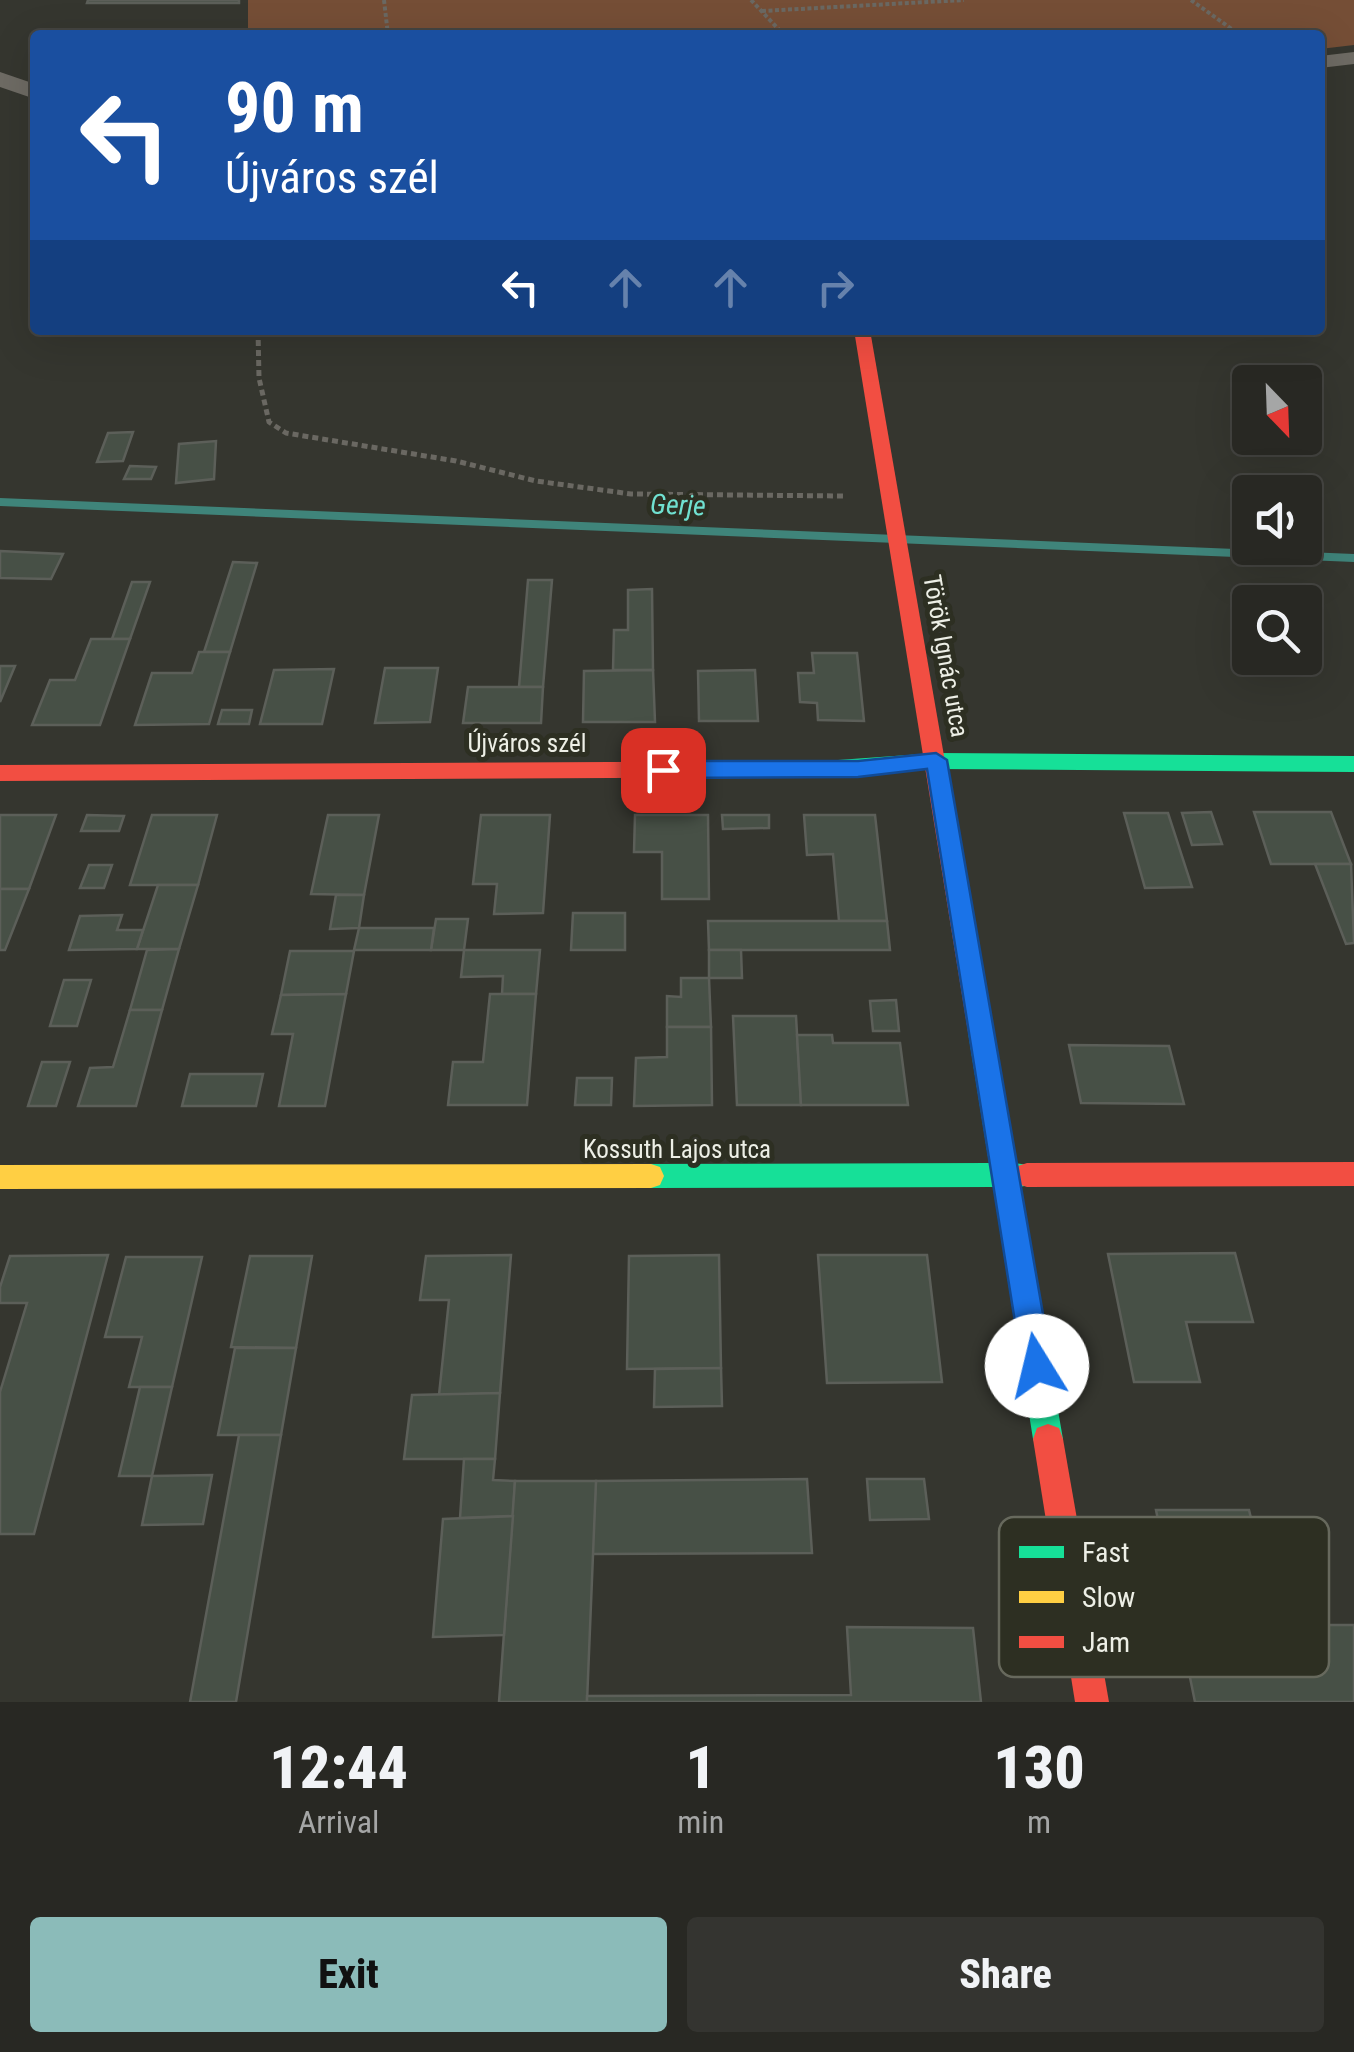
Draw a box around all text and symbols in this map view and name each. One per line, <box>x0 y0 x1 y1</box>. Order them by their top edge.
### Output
text: 90 m <box>225 67 364 149</box>
icon: left <box>60 70 190 200</box>
text: Újváros szél <box>225 151 439 204</box>
icon: left <box>493 260 548 315</box>
icon: ahead <box>598 260 653 315</box>
icon: ahead <box>703 260 758 315</box>
icon: right <box>808 260 863 315</box>
north arrow <box>1232 365 1322 455</box>
map controls <box>1232 365 1322 675</box>
button: sound <box>1232 475 1322 565</box>
water label: Gerje <box>650 488 706 522</box>
street label: Török Ignác utca <box>917 573 975 739</box>
button: search <box>1232 585 1322 675</box>
street label: Újváros szél <box>468 728 586 758</box>
pin <box>621 728 706 813</box>
icon: arrive <box>636 743 691 798</box>
street label: Kossuth Lajos utca <box>583 1135 771 1164</box>
position arrow <box>985 1314 1089 1418</box>
legend <box>999 1517 1329 1677</box>
text: Fast <box>1082 1536 1129 1569</box>
text: Slow <box>1082 1581 1135 1614</box>
text: Jam <box>1082 1626 1130 1659</box>
text: 12:44 <box>269 1732 408 1803</box>
text: 1 <box>685 1732 716 1803</box>
text: 130 <box>993 1732 1085 1803</box>
text: Arrival <box>298 1803 379 1841</box>
text: min <box>677 1803 724 1841</box>
text: m <box>1027 1803 1051 1841</box>
button: Exit <box>30 1917 667 2032</box>
button: Share <box>687 1917 1324 2032</box>

